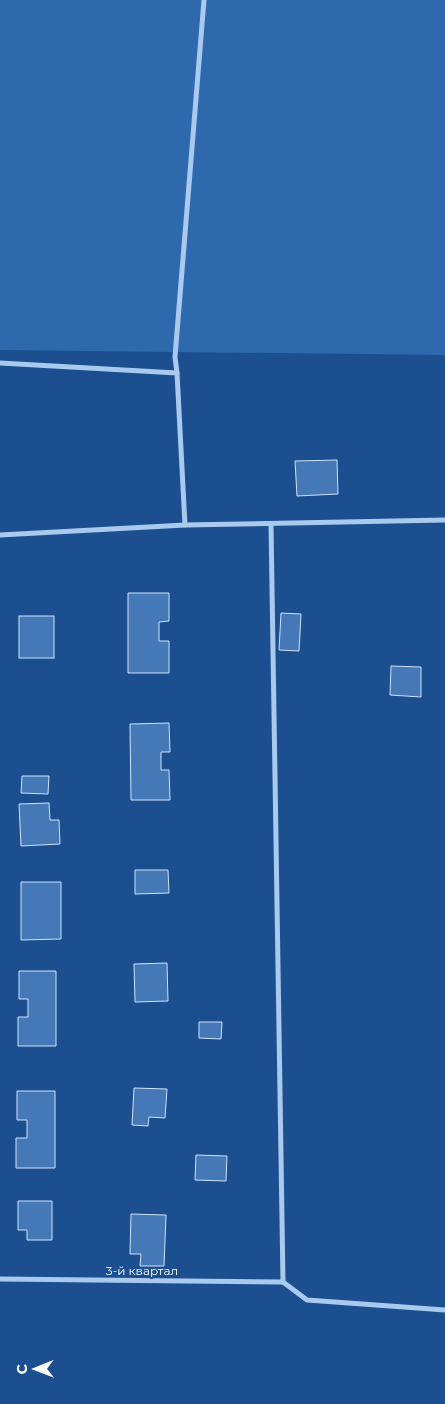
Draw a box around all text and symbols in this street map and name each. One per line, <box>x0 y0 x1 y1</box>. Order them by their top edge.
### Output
street label: 3-й квартал <box>106 1263 178 1278</box>
north arrow <box>10 1344 60 1394</box>
text: С <box>13 1364 31 1374</box>

